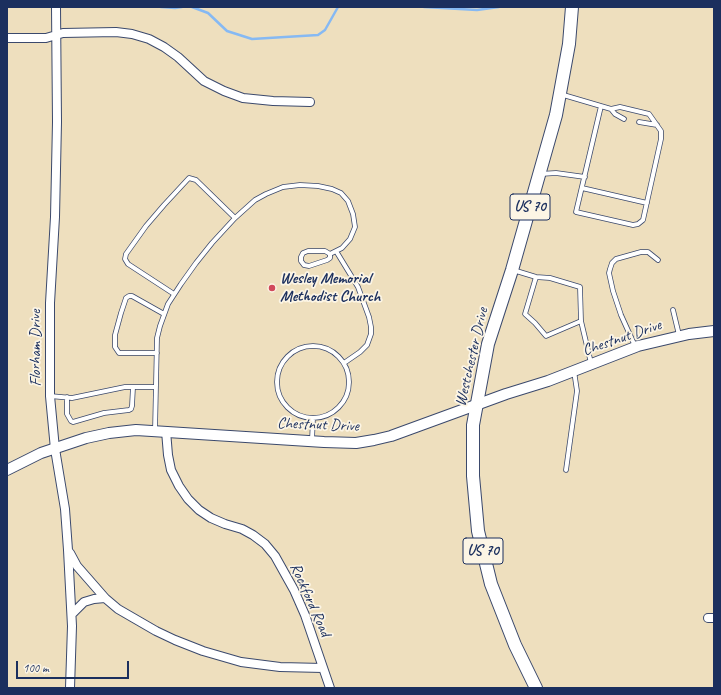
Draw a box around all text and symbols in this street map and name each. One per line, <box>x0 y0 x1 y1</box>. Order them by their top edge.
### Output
road number: US 70 <box>510 194 550 220</box>
place label: Wesley Memorial Methodist Church <box>280 269 380 307</box>
marker: Wesley Memorial Methodist Church <box>267 283 277 293</box>
street label: Westchester Drive <box>451 306 493 408</box>
street label: Florham Drive <box>26 310 46 386</box>
street label: Chestnut Drive <box>580 316 664 360</box>
street label: Chestnut Drive <box>277 414 359 436</box>
road number: US 70 <box>463 538 503 564</box>
street label: Rockford Road <box>285 560 335 640</box>
scale bar <box>18 653 131 679</box>
text: 100 m <box>23 660 49 676</box>

